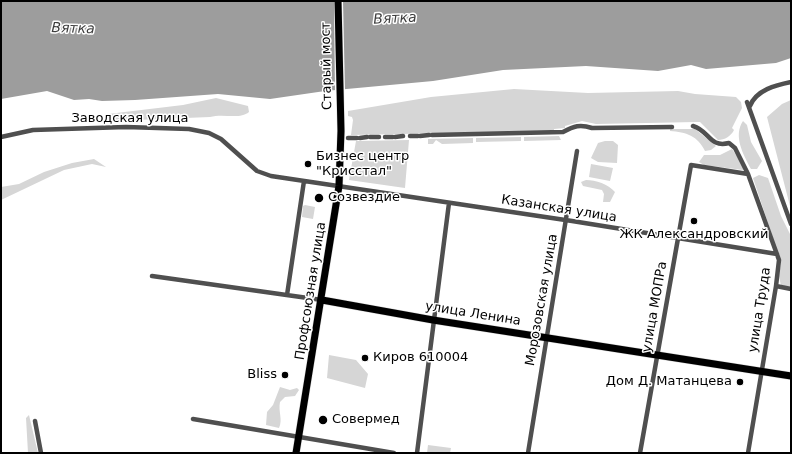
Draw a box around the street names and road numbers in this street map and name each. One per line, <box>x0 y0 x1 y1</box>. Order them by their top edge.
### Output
street label: Старый мост <box>318 22 336 110</box>
street label: Заводская улица <box>71 111 189 127</box>
street label: Казанская улица <box>500 192 618 226</box>
street label: Профсоюзная улица <box>292 221 330 361</box>
street label: Морозовская улица <box>523 233 561 367</box>
street label: улица МОПРа <box>639 260 671 354</box>
street label: улица Труда <box>746 266 774 354</box>
street label: улица Ленина <box>424 299 522 329</box>

